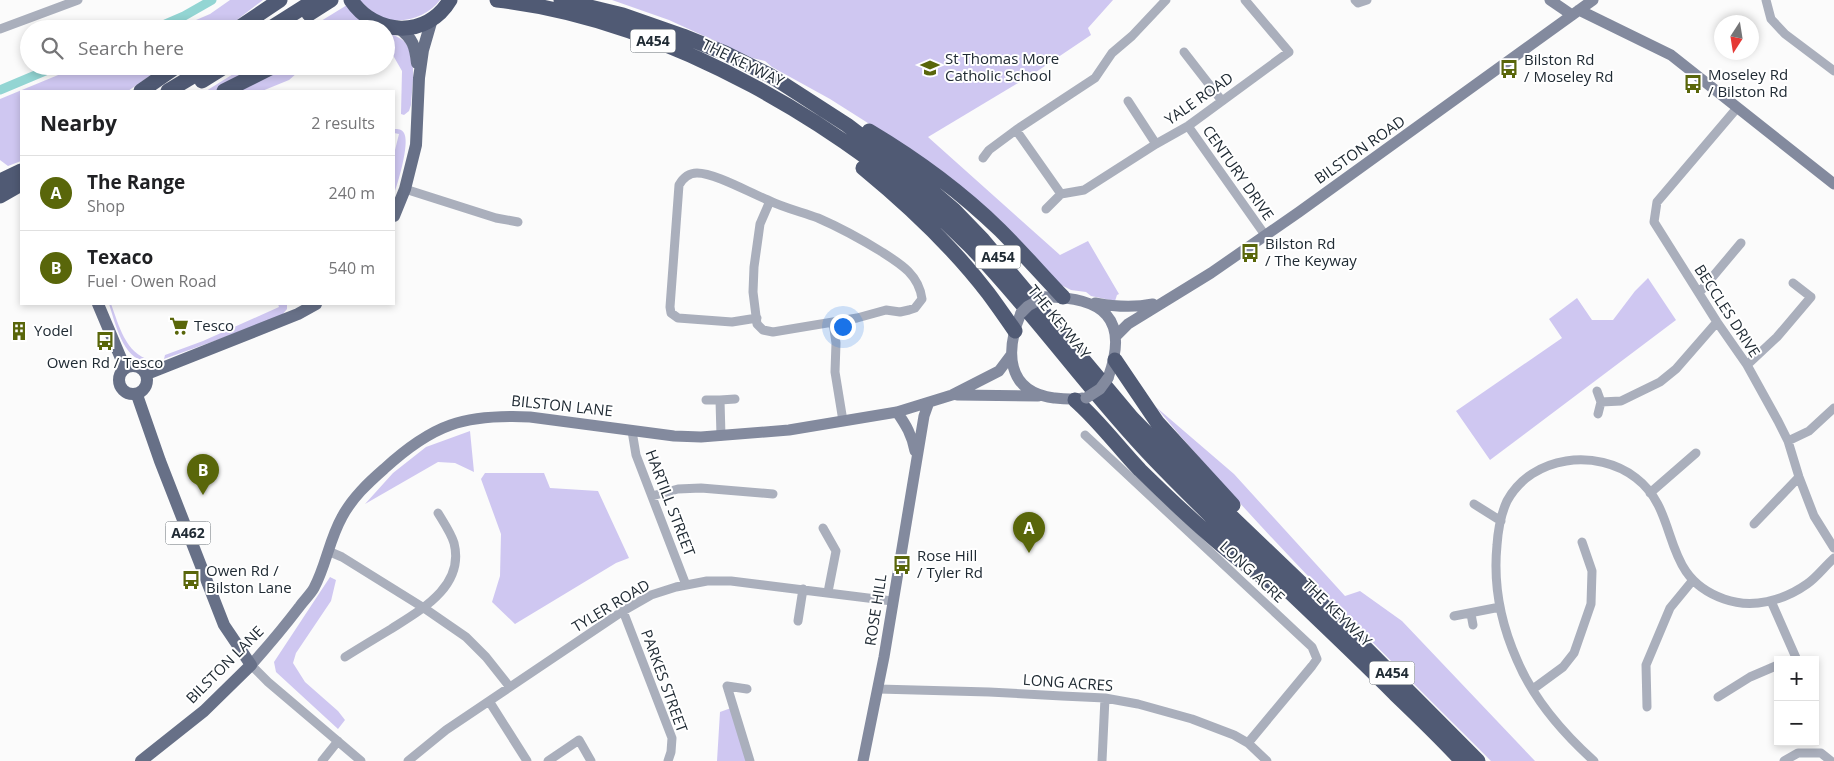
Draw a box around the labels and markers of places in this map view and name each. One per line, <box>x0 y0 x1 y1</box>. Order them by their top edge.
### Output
place label: St Thomas More Catholic School <box>945 48 1059 85</box>
place label: Bilston Rd / Moseley Rd <box>1524 49 1614 86</box>
school or university icon: St Thomas More Catholic School <box>919 57 941 79</box>
bus stop icon: Bilston Rd / Moseley Rd <box>1498 58 1520 80</box>
place label: Moseley Rd / Bilston Rd <box>1708 64 1788 101</box>
bus stop icon: Moseley Rd / Bilston Rd <box>1682 73 1704 95</box>
place label: Bilston Rd / The Keyway <box>1265 233 1357 270</box>
bus stop icon: Bilston Rd / The Keyway <box>1239 242 1261 264</box>
supermarket icon: Tesco <box>168 315 190 337</box>
place label: Tesco <box>194 315 234 335</box>
building icon: Yodel <box>8 320 30 342</box>
place label: Yodel <box>34 320 73 340</box>
bus stop icon: Owen Rd / Tesco <box>94 330 116 352</box>
place label: Owen Rd / Tesco <box>47 352 163 372</box>
pin: B <box>187 454 219 495</box>
pin: A <box>1013 512 1045 553</box>
place label: Rose Hill / Tyler Rd <box>917 545 983 582</box>
bus stop icon: Rose Hill / Tyler Rd <box>891 554 913 576</box>
place label: Owen Rd / Bilston Lane <box>206 560 292 597</box>
bus stop icon: Owen Rd / Bilston Lane <box>180 569 202 591</box>

